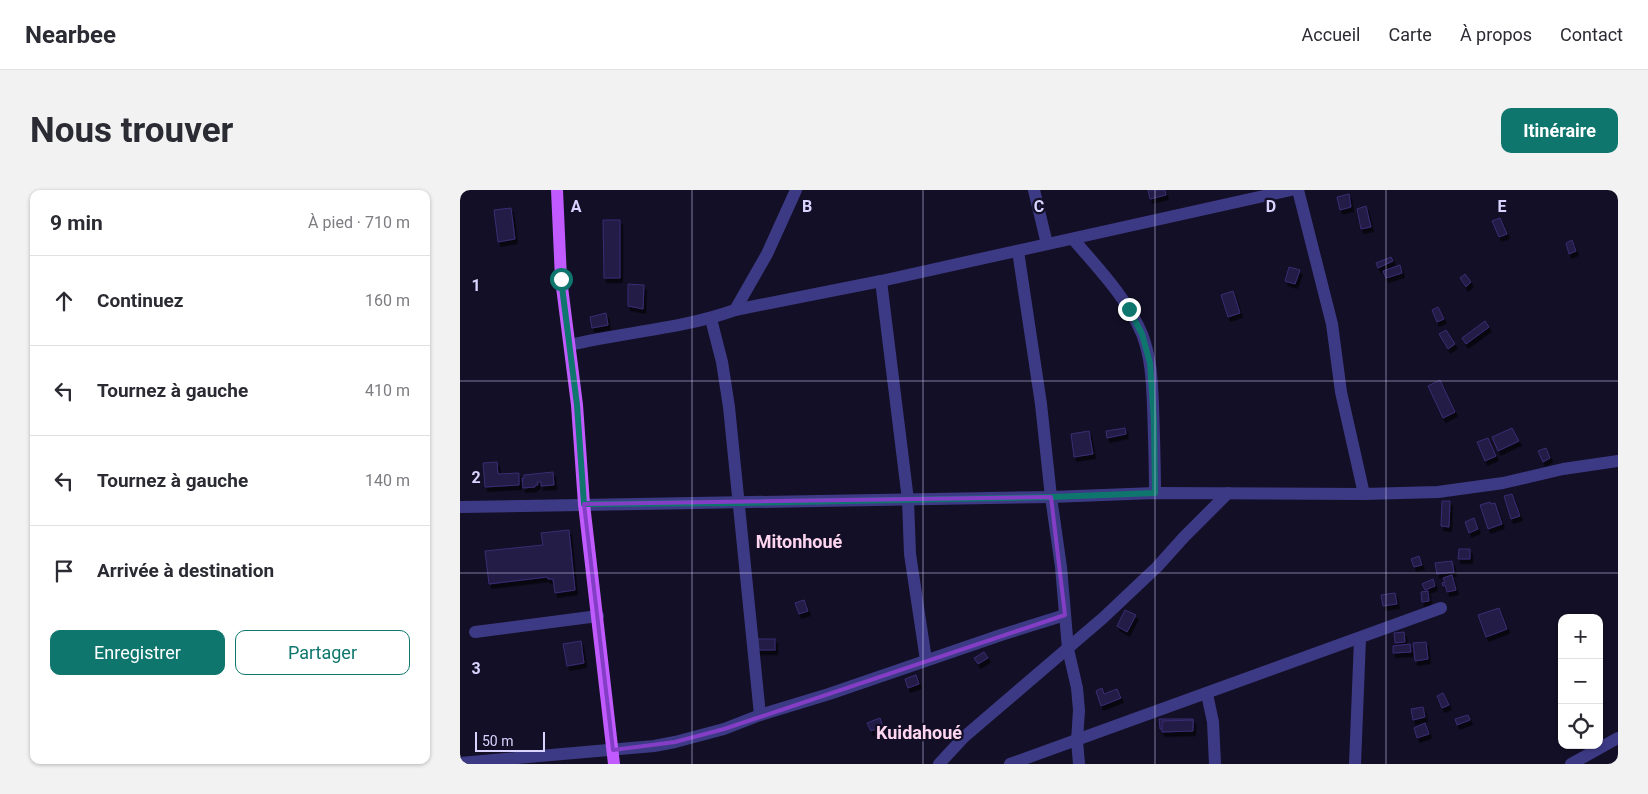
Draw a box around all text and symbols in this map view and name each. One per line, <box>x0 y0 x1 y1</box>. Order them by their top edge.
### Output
text: Nearbee <box>25 21 116 49</box>
text: Accueil <box>1302 24 1360 45</box>
text: Carte <box>1388 24 1432 45</box>
text: À propos <box>1460 24 1532 45</box>
text: Contact <box>1560 24 1623 45</box>
button: Itinéraire <box>1501 108 1618 153</box>
text: Nous trouver <box>30 110 233 151</box>
text: A <box>571 197 582 216</box>
text: B <box>802 197 812 216</box>
text: C <box>1034 197 1044 216</box>
text: D <box>1266 197 1276 216</box>
text: E <box>1498 197 1507 216</box>
text: 9 min <box>50 211 103 235</box>
text: À pied · 710 m <box>308 213 410 232</box>
route start <box>550 268 573 291</box>
text: 1 <box>471 276 481 295</box>
icon: ahead <box>50 287 78 315</box>
text: Continuez <box>97 289 183 312</box>
text: 160 m <box>365 291 410 310</box>
route end <box>1118 298 1141 321</box>
icon: left <box>50 377 78 405</box>
text: Tournez à gauche <box>97 379 248 402</box>
text: 410 m <box>365 381 410 400</box>
icon: left <box>50 467 78 495</box>
text: 2 <box>471 468 481 487</box>
text: Tournez à gauche <box>97 469 248 492</box>
text: 140 m <box>365 471 410 490</box>
district label: Mitonhoué <box>756 531 843 552</box>
icon: arrive <box>50 557 78 585</box>
text: Arrivée à destination <box>97 559 274 582</box>
map controls <box>1558 614 1603 749</box>
button: + <box>1558 614 1603 659</box>
button: Enregistrer <box>50 630 225 675</box>
button: Partager <box>235 630 410 675</box>
text: 3 <box>471 659 481 678</box>
button: − <box>1558 659 1603 704</box>
button: locate <box>1558 704 1603 749</box>
district label: Kuidahoué <box>876 722 962 743</box>
scale bar <box>475 729 545 752</box>
text: 50 m <box>482 733 514 749</box>

